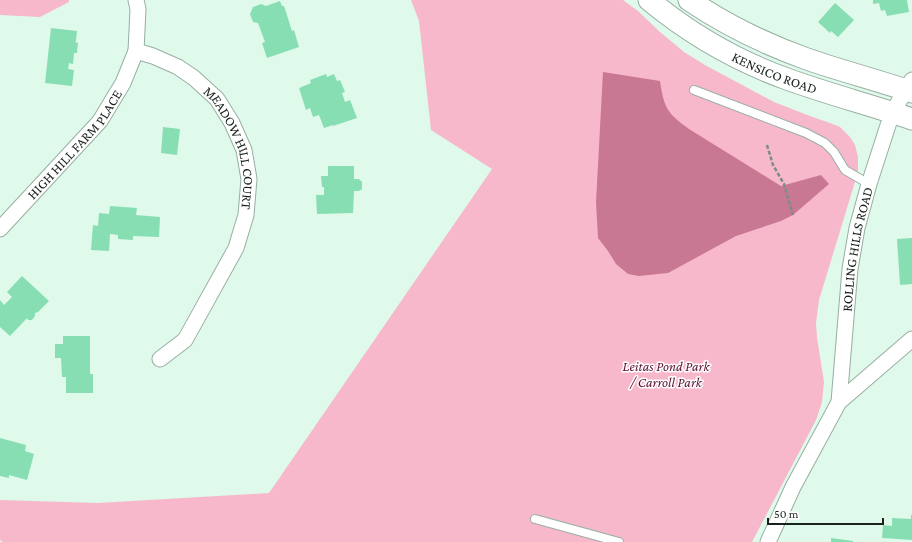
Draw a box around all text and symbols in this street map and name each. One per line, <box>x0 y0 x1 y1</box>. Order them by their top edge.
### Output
street label: KENSICO ROAD <box>729 48 819 97</box>
street label: MEADOW HILL COURT <box>200 83 257 211</box>
street label: HIGH HILL FARM PLACE <box>24 87 125 202</box>
street label: ROLLING HILLS ROAD <box>838 185 876 312</box>
park label: Leitas Pond Park / Carroll Park <box>622 358 710 390</box>
scale bar <box>768 500 883 526</box>
text: 50 m <box>774 507 799 521</box>

